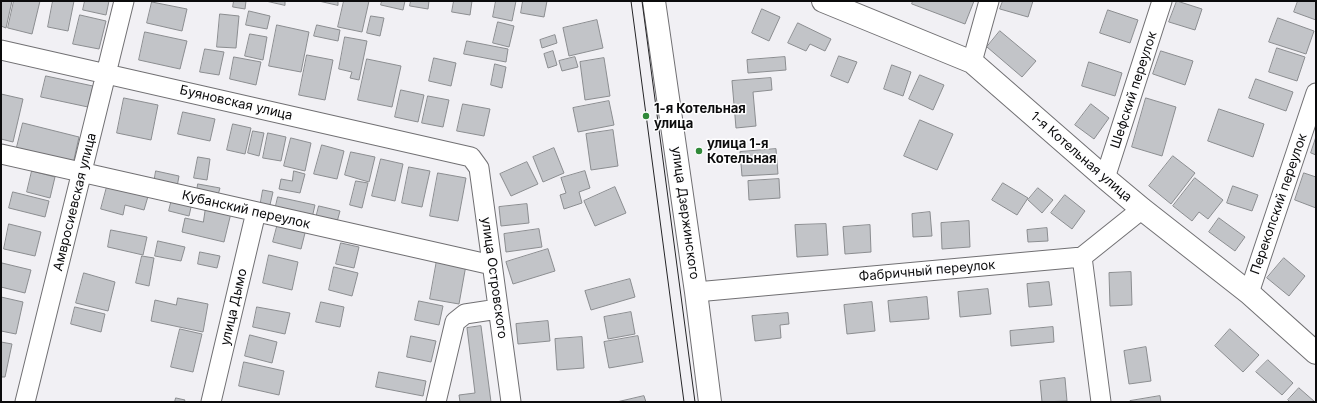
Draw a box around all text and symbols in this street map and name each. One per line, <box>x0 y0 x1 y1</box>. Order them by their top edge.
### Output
street label: Шефский переулок <box>1108 30 1160 150</box>
street label: Буяновская улица <box>178 82 294 124</box>
place label: 1-я Котельная улица <box>654 101 746 132</box>
street label: 1-я Котельная улица <box>1027 109 1135 205</box>
marker: 1-я Котельная улица <box>641 111 651 121</box>
street label: Амвросиевская улица <box>50 131 100 273</box>
street label: Перекопский переулок <box>1248 131 1310 277</box>
place label: улица 1-я Котельная <box>707 136 777 167</box>
street label: улица Дзержинского <box>668 146 702 280</box>
marker: улица 1-я Котельная <box>694 146 704 156</box>
street label: Кубанский переулок <box>180 188 312 232</box>
street label: улица Островского <box>478 216 510 340</box>
street label: Фабричный переулок <box>858 257 996 285</box>
street label: улица Дымо <box>218 267 250 347</box>

